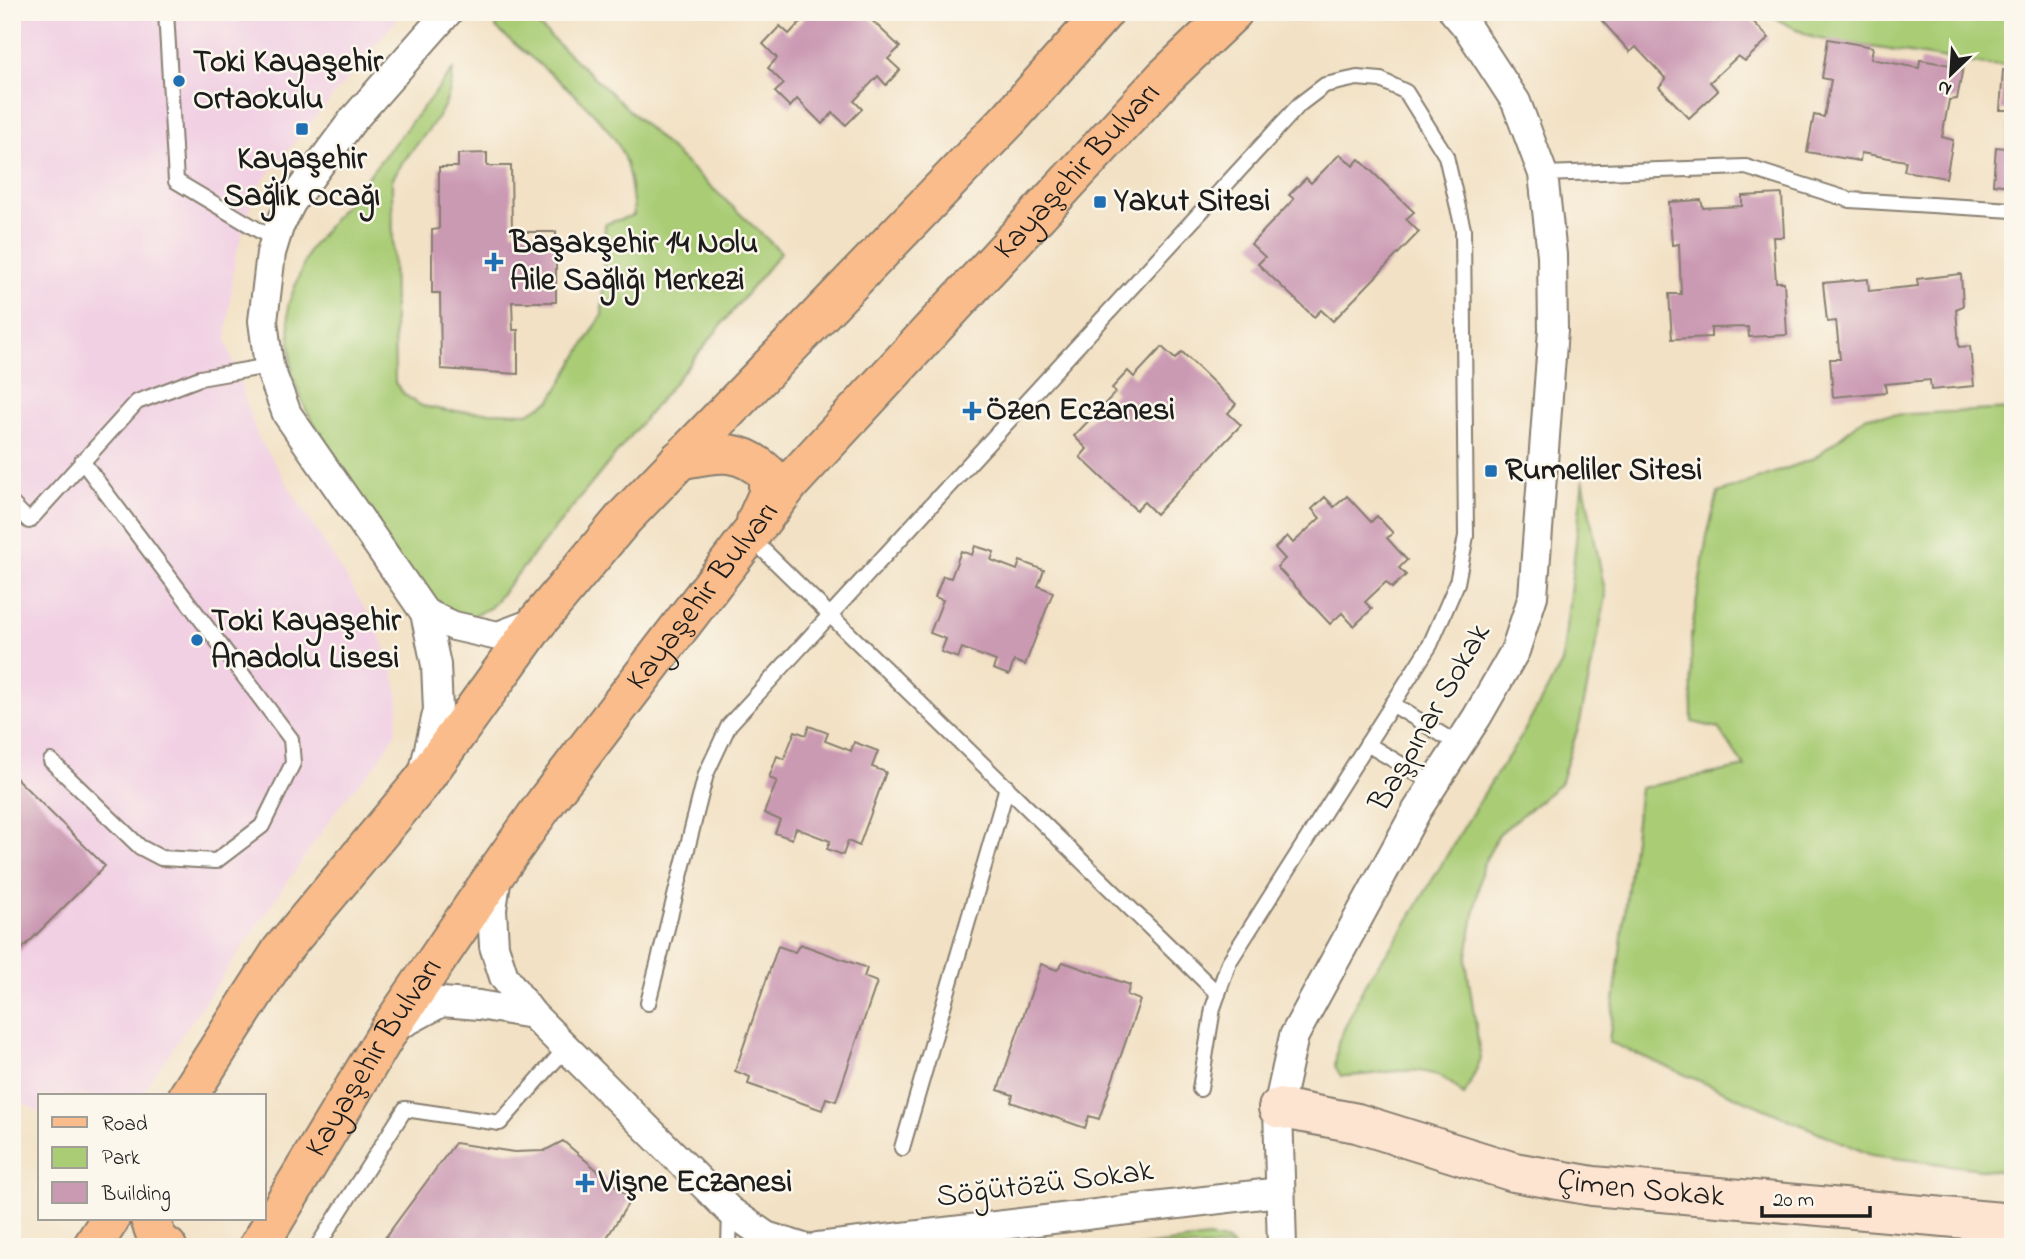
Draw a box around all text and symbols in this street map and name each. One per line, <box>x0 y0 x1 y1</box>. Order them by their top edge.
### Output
north arrow <box>1916 38 1986 108</box>
place label: Toki Kayaşehir Ortaokulu <box>193 40 384 124</box>
street label: Kayaşehir Bulvarı <box>983 72 1172 271</box>
text: N <box>1933 72 1956 102</box>
marker: Toki Kayaşehir Ortaokulu <box>171 73 187 89</box>
marker: Kayaşehir Sağlık Ocağı <box>294 121 310 137</box>
place label: Kayaşehir Sağlık Ocağı <box>224 137 380 222</box>
place label: Yakut Sitesi <box>1113 179 1270 226</box>
marker: Yakut Sitesi <box>1092 194 1108 210</box>
place label: Başakşehir 14 Nolu Aile Sağlığı Merkezi <box>508 221 758 306</box>
marker: Başakşehir 14 Nolu Aile Sağlığı Merkezi <box>484 252 504 272</box>
place label: Özen Eczanesi <box>986 388 1175 435</box>
marker: Özen Eczanesi <box>964 403 980 419</box>
place label: Rumeliler Sitesi <box>1505 448 1702 495</box>
marker: Rumeliler Sitesi <box>1483 463 1499 479</box>
street label: Kayaşehir Bulvarı <box>615 492 791 701</box>
place label: Toki Kayaşehir Anadolu Lisesi <box>211 599 402 683</box>
street label: Başpınar Sokak <box>1357 614 1505 822</box>
marker: Toki Kayaşehir Anadolu Lisesi <box>189 632 205 648</box>
street label: Kayaşehir Bulvarı <box>294 949 455 1167</box>
legend <box>38 1094 266 1220</box>
text: Road <box>102 1110 148 1140</box>
text: Park <box>102 1144 141 1174</box>
street label: Söğütözü Sokak <box>934 1148 1157 1223</box>
street label: Çimen Sokak <box>1553 1157 1727 1221</box>
place label: Vişne Eczanesi <box>598 1160 792 1207</box>
marker: Vişne Eczanesi <box>577 1175 593 1191</box>
scale bar <box>1762 1175 1871 1219</box>
text: Building <box>101 1180 171 1212</box>
text: 20 m <box>1773 1186 1814 1216</box>

